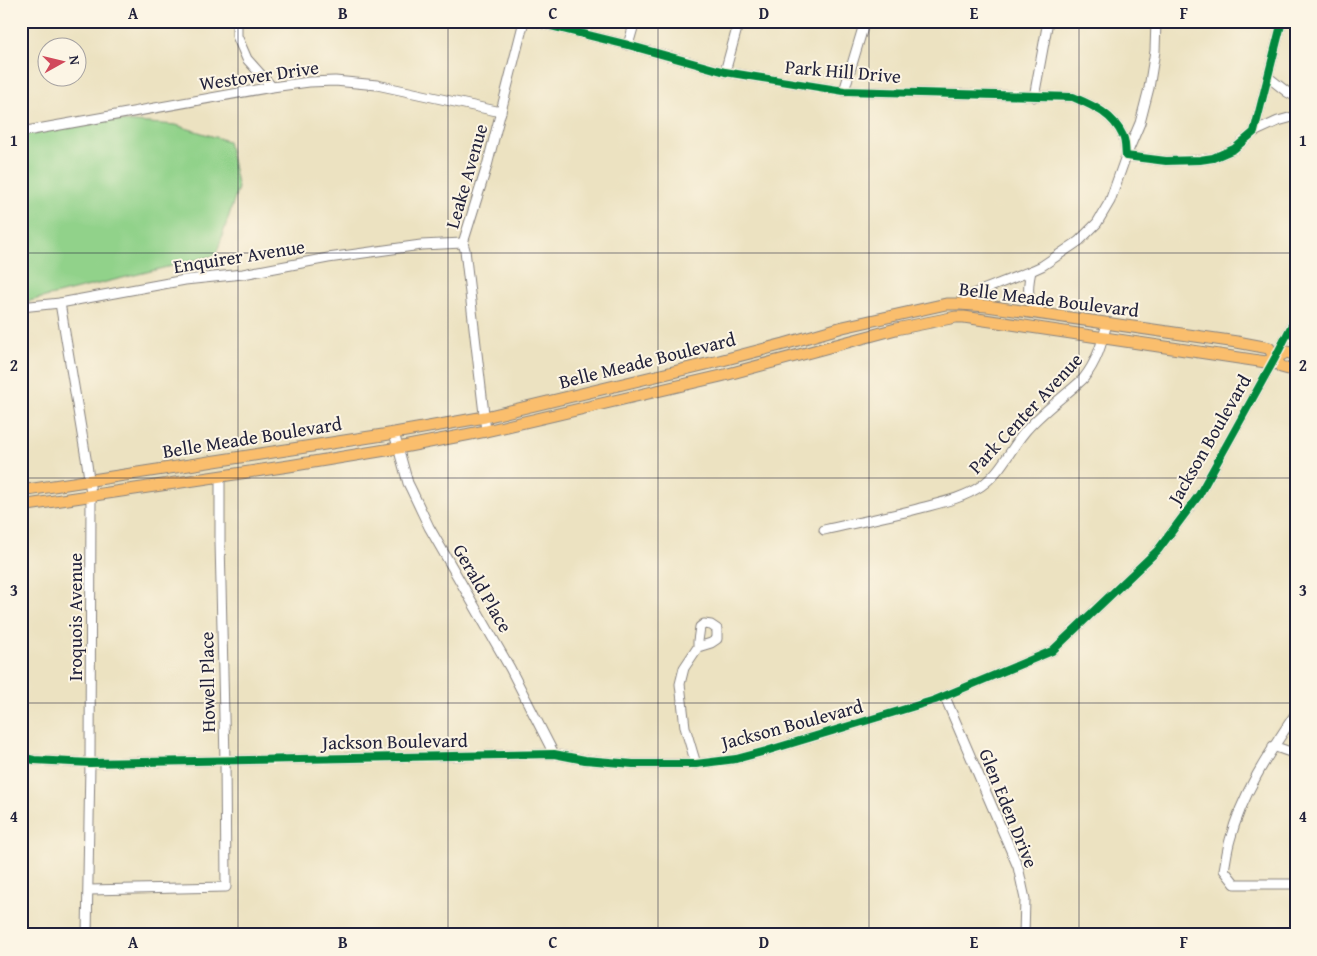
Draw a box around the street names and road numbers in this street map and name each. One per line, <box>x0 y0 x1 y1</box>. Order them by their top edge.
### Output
street label: Park Hill Drive <box>784 52 902 90</box>
street label: Westover Drive <box>197 53 321 97</box>
street label: Leake Avenue <box>438 120 494 232</box>
street label: Enquirer Avenue <box>171 232 307 280</box>
street label: Belle Meade Boulevard <box>957 274 1141 324</box>
street label: Belle Meade Boulevard <box>556 324 739 395</box>
street label: Park Center Avenue <box>961 346 1089 480</box>
street label: Jackson Boulevard <box>1159 368 1258 511</box>
street label: Belle Meade Boulevard <box>160 409 344 465</box>
street label: Gerald Place <box>446 538 520 638</box>
street label: Iroquois Avenue <box>61 553 89 681</box>
street label: Howell Place <box>192 631 222 733</box>
street label: Jackson Boulevard <box>716 691 867 757</box>
street label: Jackson Boulevard <box>320 726 469 756</box>
street label: Glen Eden Drive <box>972 744 1046 872</box>

